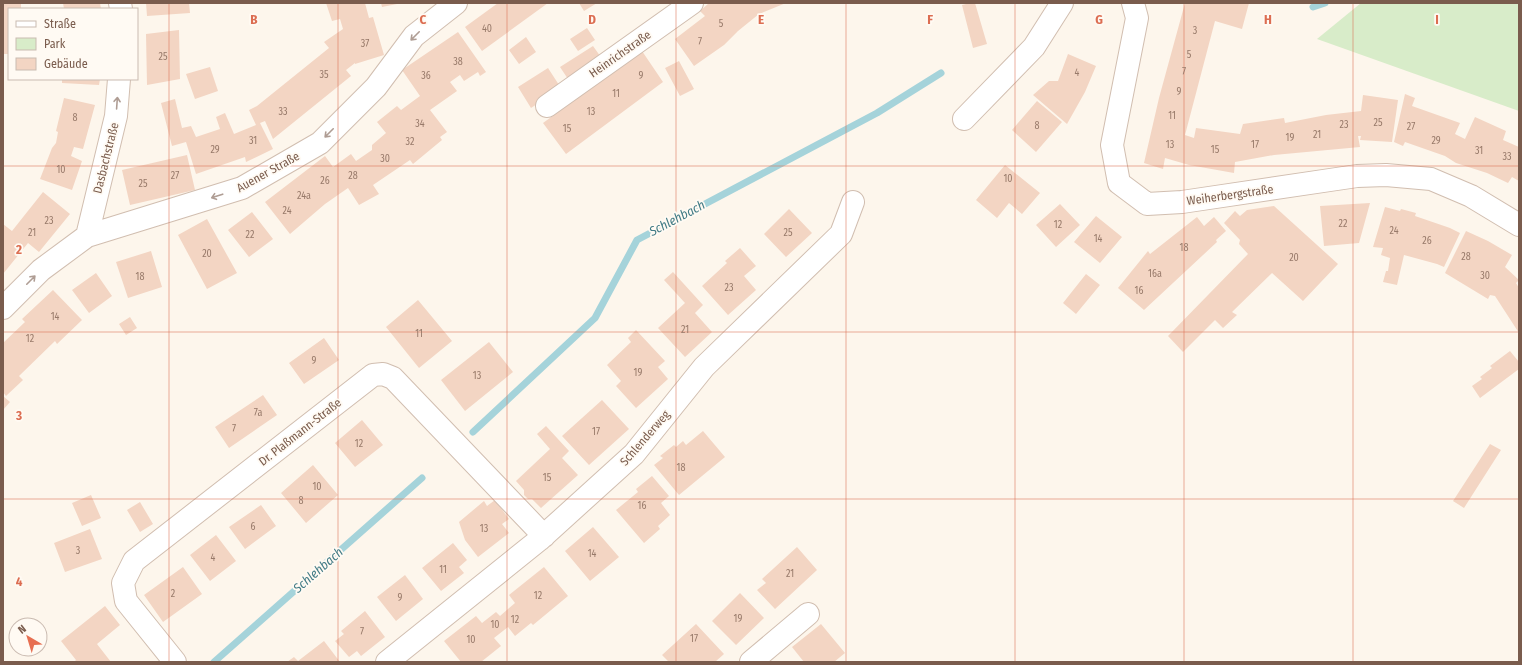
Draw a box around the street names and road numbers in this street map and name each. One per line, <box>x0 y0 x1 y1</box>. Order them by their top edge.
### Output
street label: Heinrichstraße <box>586 27 654 80</box>
street label: Dasbachstraße <box>90 121 122 195</box>
street label: Auener Straße <box>234 149 302 195</box>
street label: Weiherbergstraße <box>1186 182 1274 208</box>
street label: Dr. Plaßmann-Straße <box>256 395 344 469</box>
street label: Schlenderweg <box>617 407 673 469</box>

